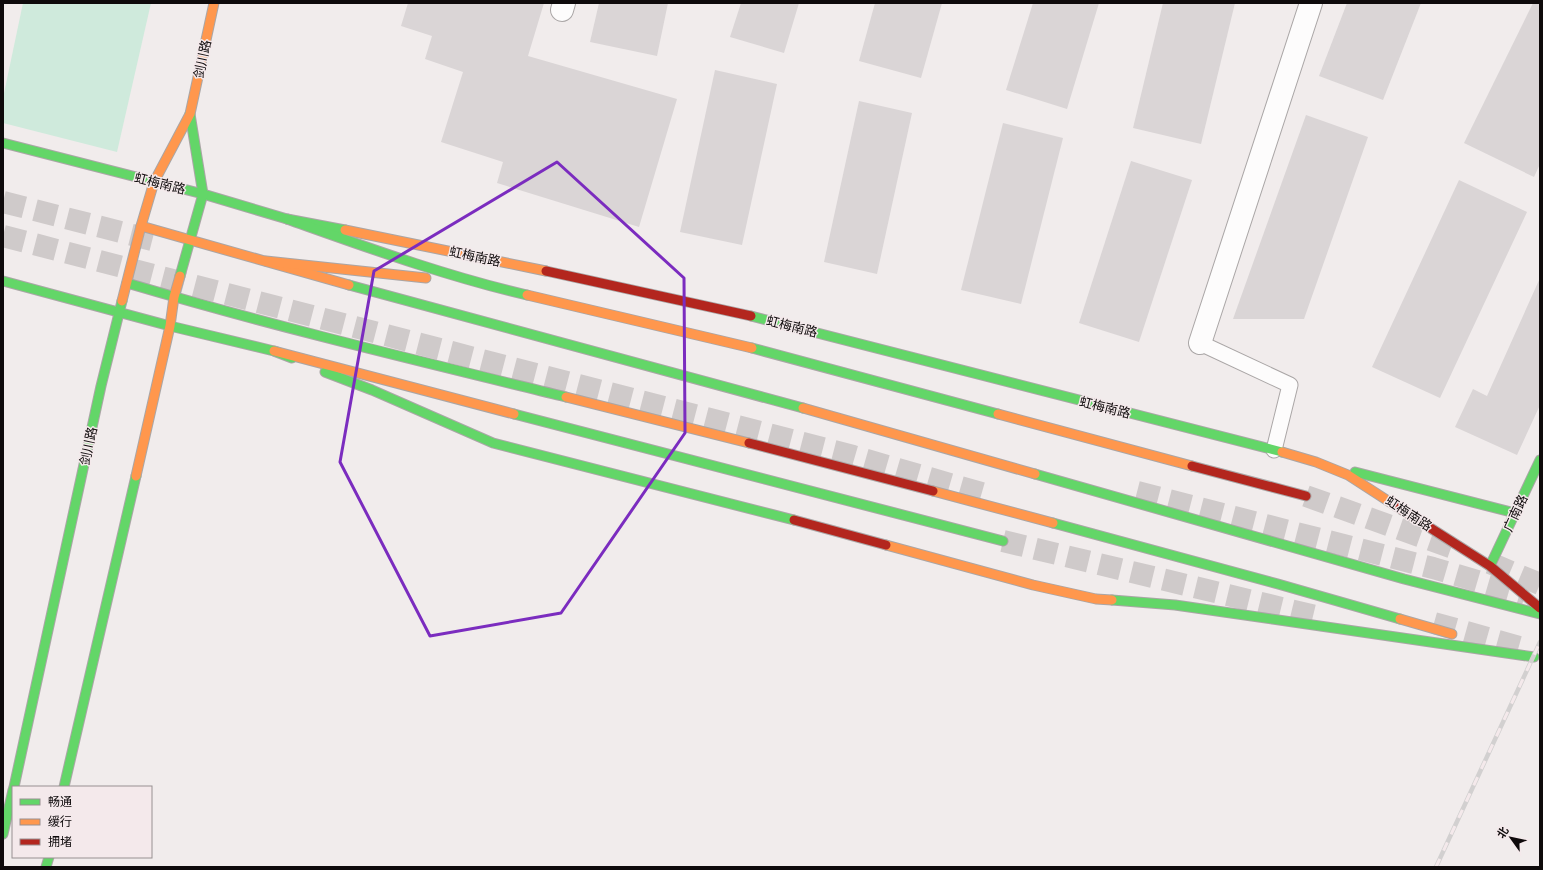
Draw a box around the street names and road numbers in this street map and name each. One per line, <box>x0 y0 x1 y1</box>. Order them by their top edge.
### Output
street label: 剑川路 <box>191 38 214 80</box>
street label: 虹梅南路 <box>133 170 187 197</box>
street label: 虹梅南路 <box>448 244 502 269</box>
street label: 虹梅南路 <box>765 313 819 340</box>
street label: 虹梅南路 <box>1078 394 1132 421</box>
street label: 剑川路 <box>77 425 100 467</box>
street label: 广南路 <box>1500 492 1530 534</box>
street label: 虹梅南路 <box>1383 493 1435 534</box>

